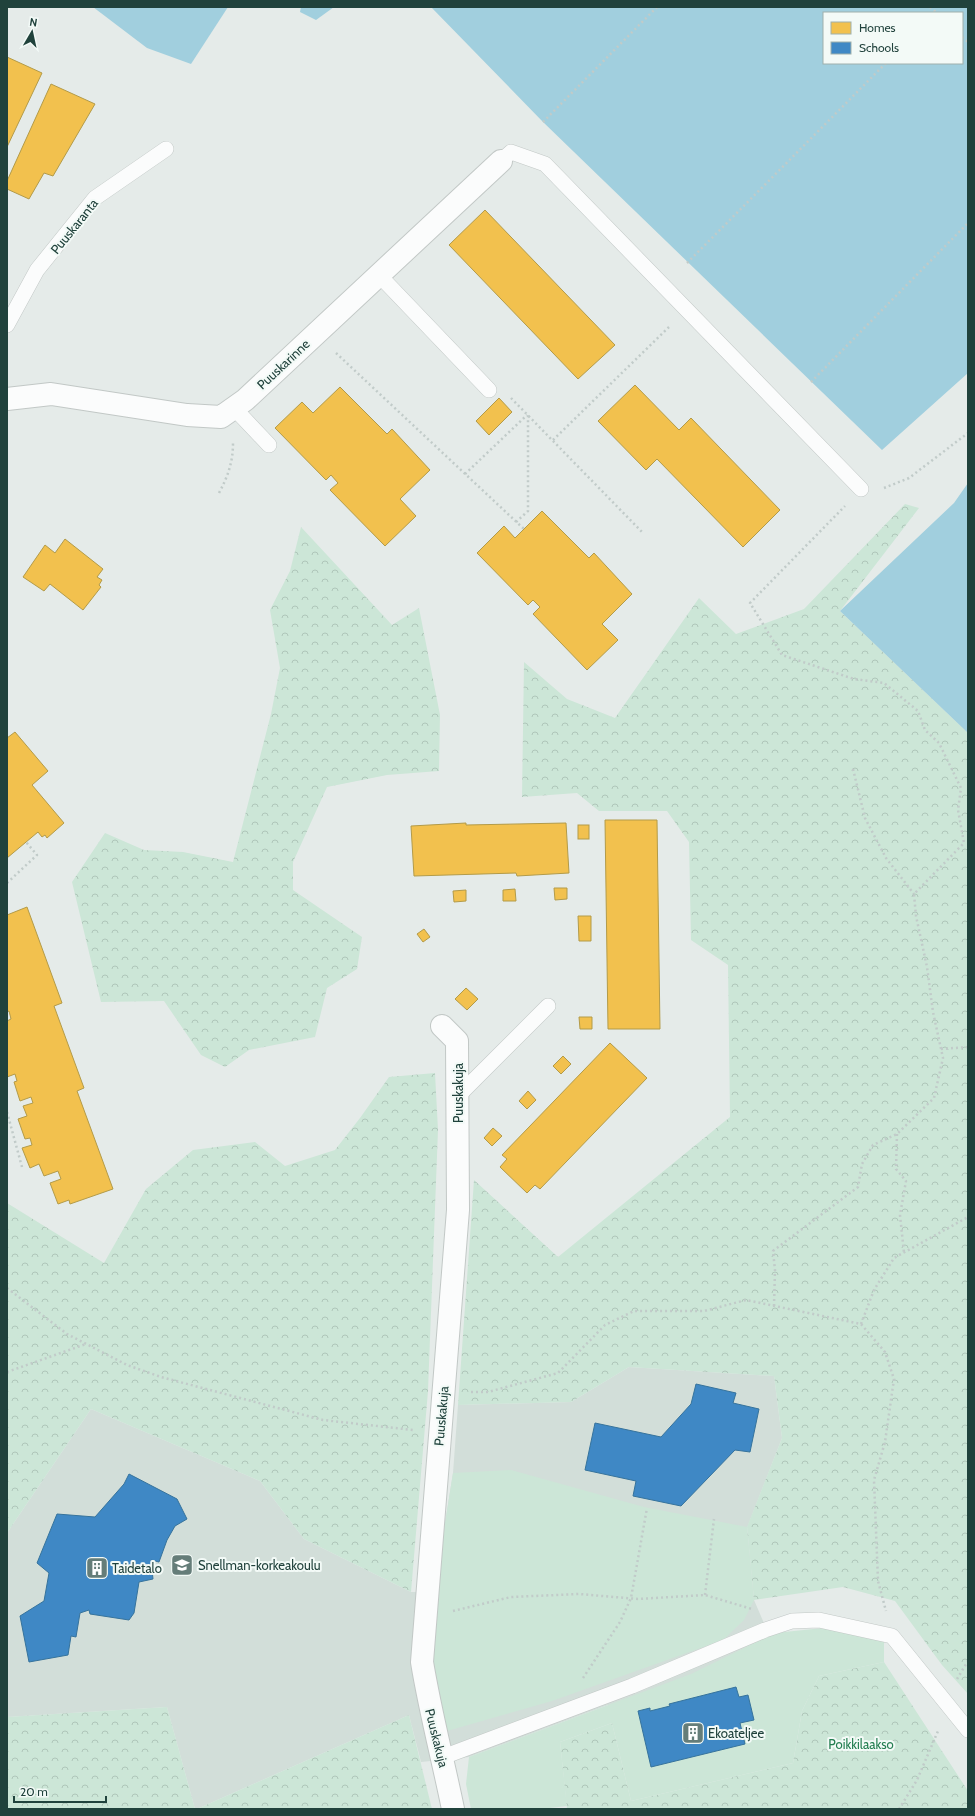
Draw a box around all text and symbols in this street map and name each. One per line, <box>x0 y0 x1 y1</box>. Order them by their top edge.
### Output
north arrow <box>12 12 52 52</box>
legend <box>823 12 963 64</box>
text: N <box>29 15 39 30</box>
text: Homes <box>859 20 896 35</box>
text: Schools <box>859 40 899 55</box>
street label: Puuskaranta <box>47 195 102 257</box>
street label: Puuskarinne <box>253 335 313 393</box>
street label: Puuskakuja <box>450 1062 467 1123</box>
street label: Puuskakuja <box>430 1385 453 1447</box>
school or university icon: Snellman-korkeakoulu <box>169 1552 195 1578</box>
building icon: Taidetalo <box>84 1555 110 1581</box>
place label: Snellman-korkeakoulu <box>198 1557 321 1573</box>
place label: Taidetalo <box>112 1560 162 1576</box>
street label: Puuskakuja <box>421 1707 452 1770</box>
building icon: Ekoateljee <box>680 1720 706 1746</box>
place label: Ekoateljee <box>708 1725 764 1742</box>
park label: Poikkilaakso <box>828 1736 894 1752</box>
scale bar <box>14 1778 106 1804</box>
text: 20 m <box>20 1784 48 1799</box>

